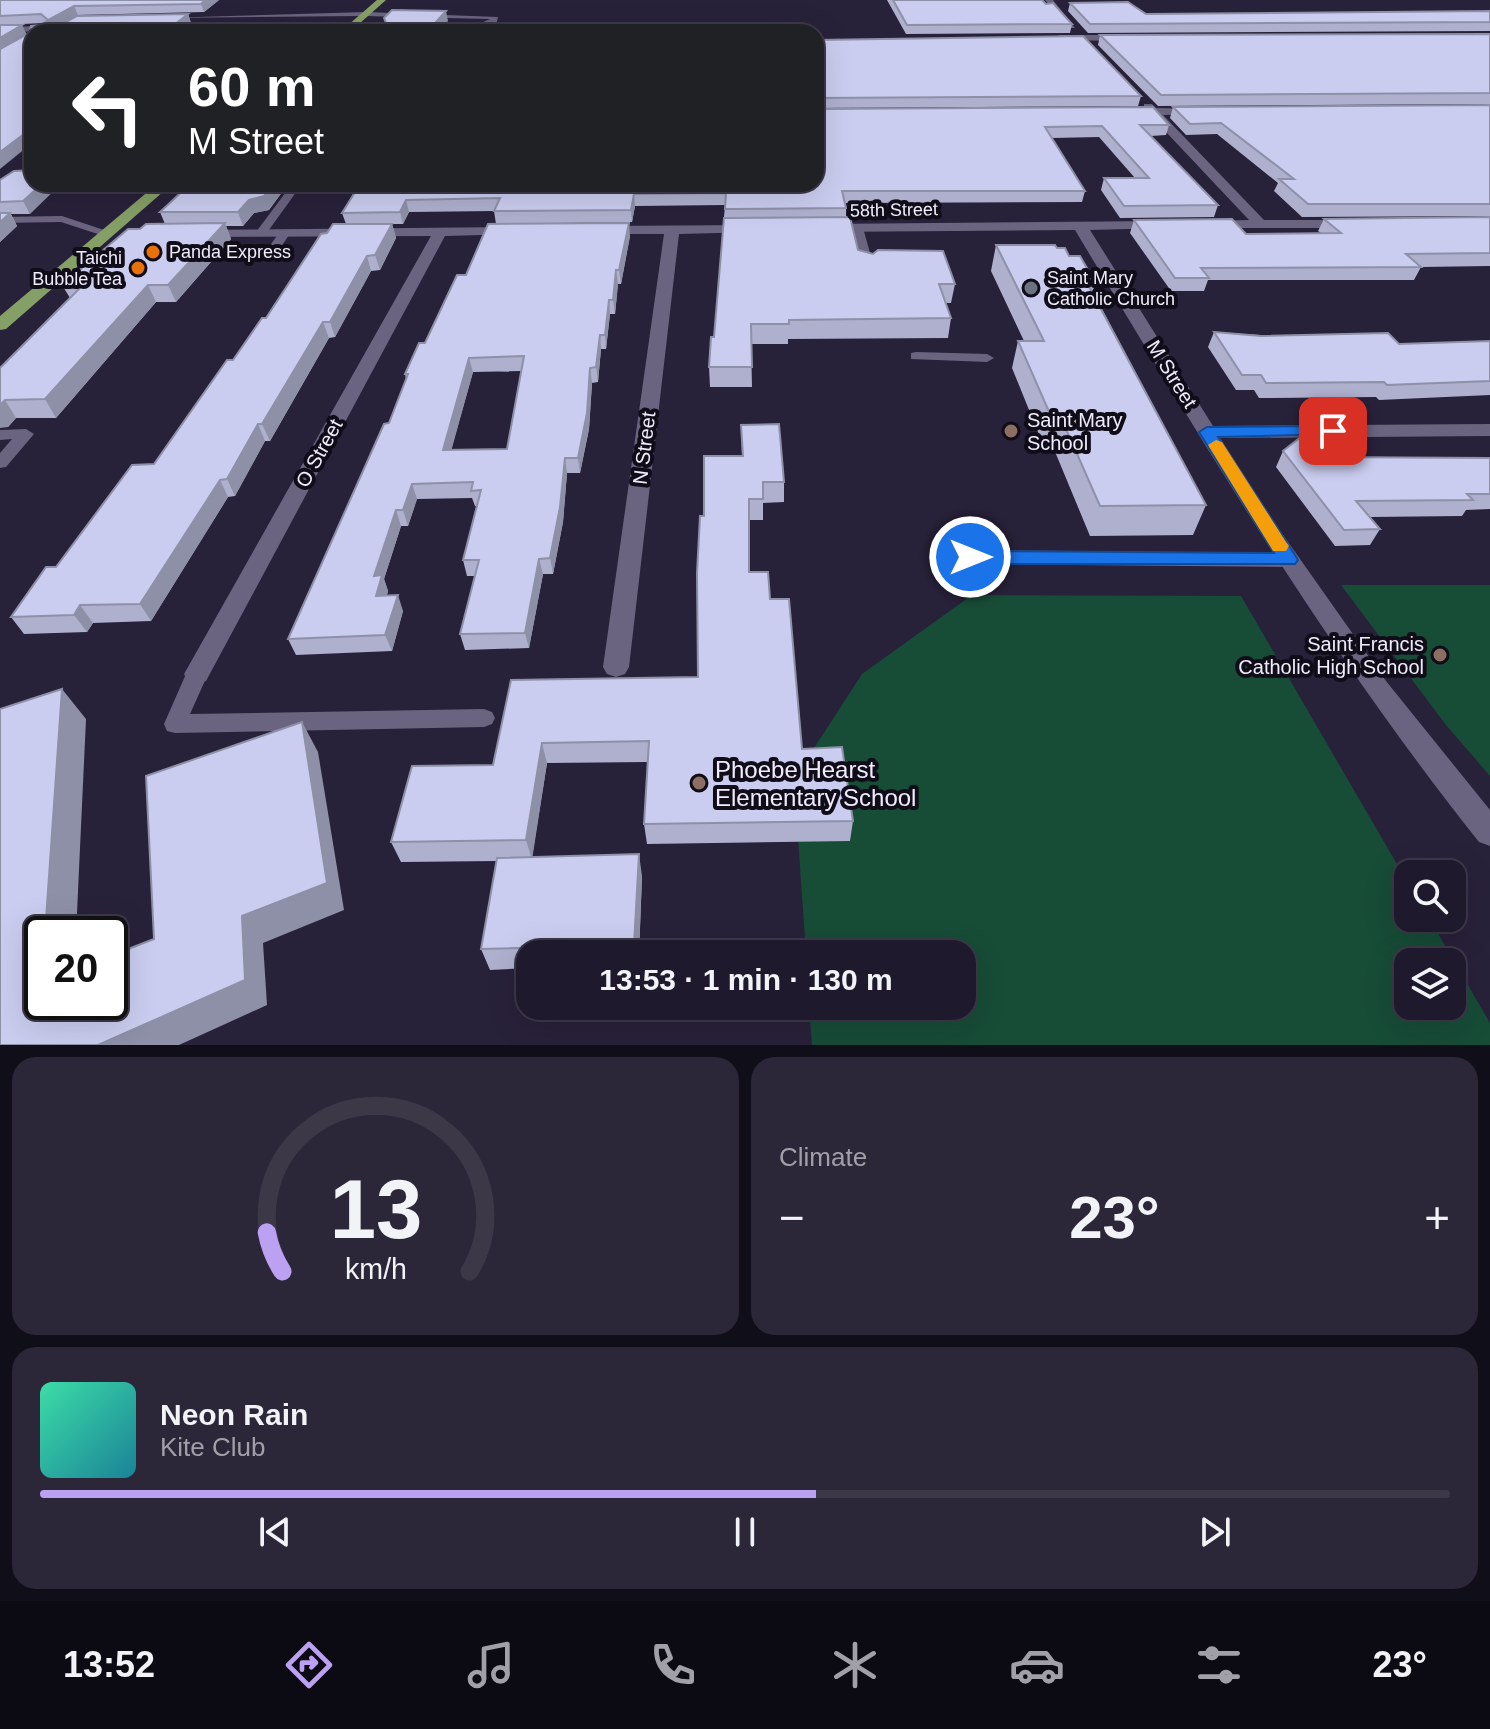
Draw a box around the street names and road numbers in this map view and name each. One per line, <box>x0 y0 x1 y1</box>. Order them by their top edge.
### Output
street label: 58th Street <box>850 199 938 221</box>
street label: M Street <box>1143 336 1202 412</box>
street label: N Street <box>629 410 659 486</box>
street label: O Street <box>291 415 347 491</box>

